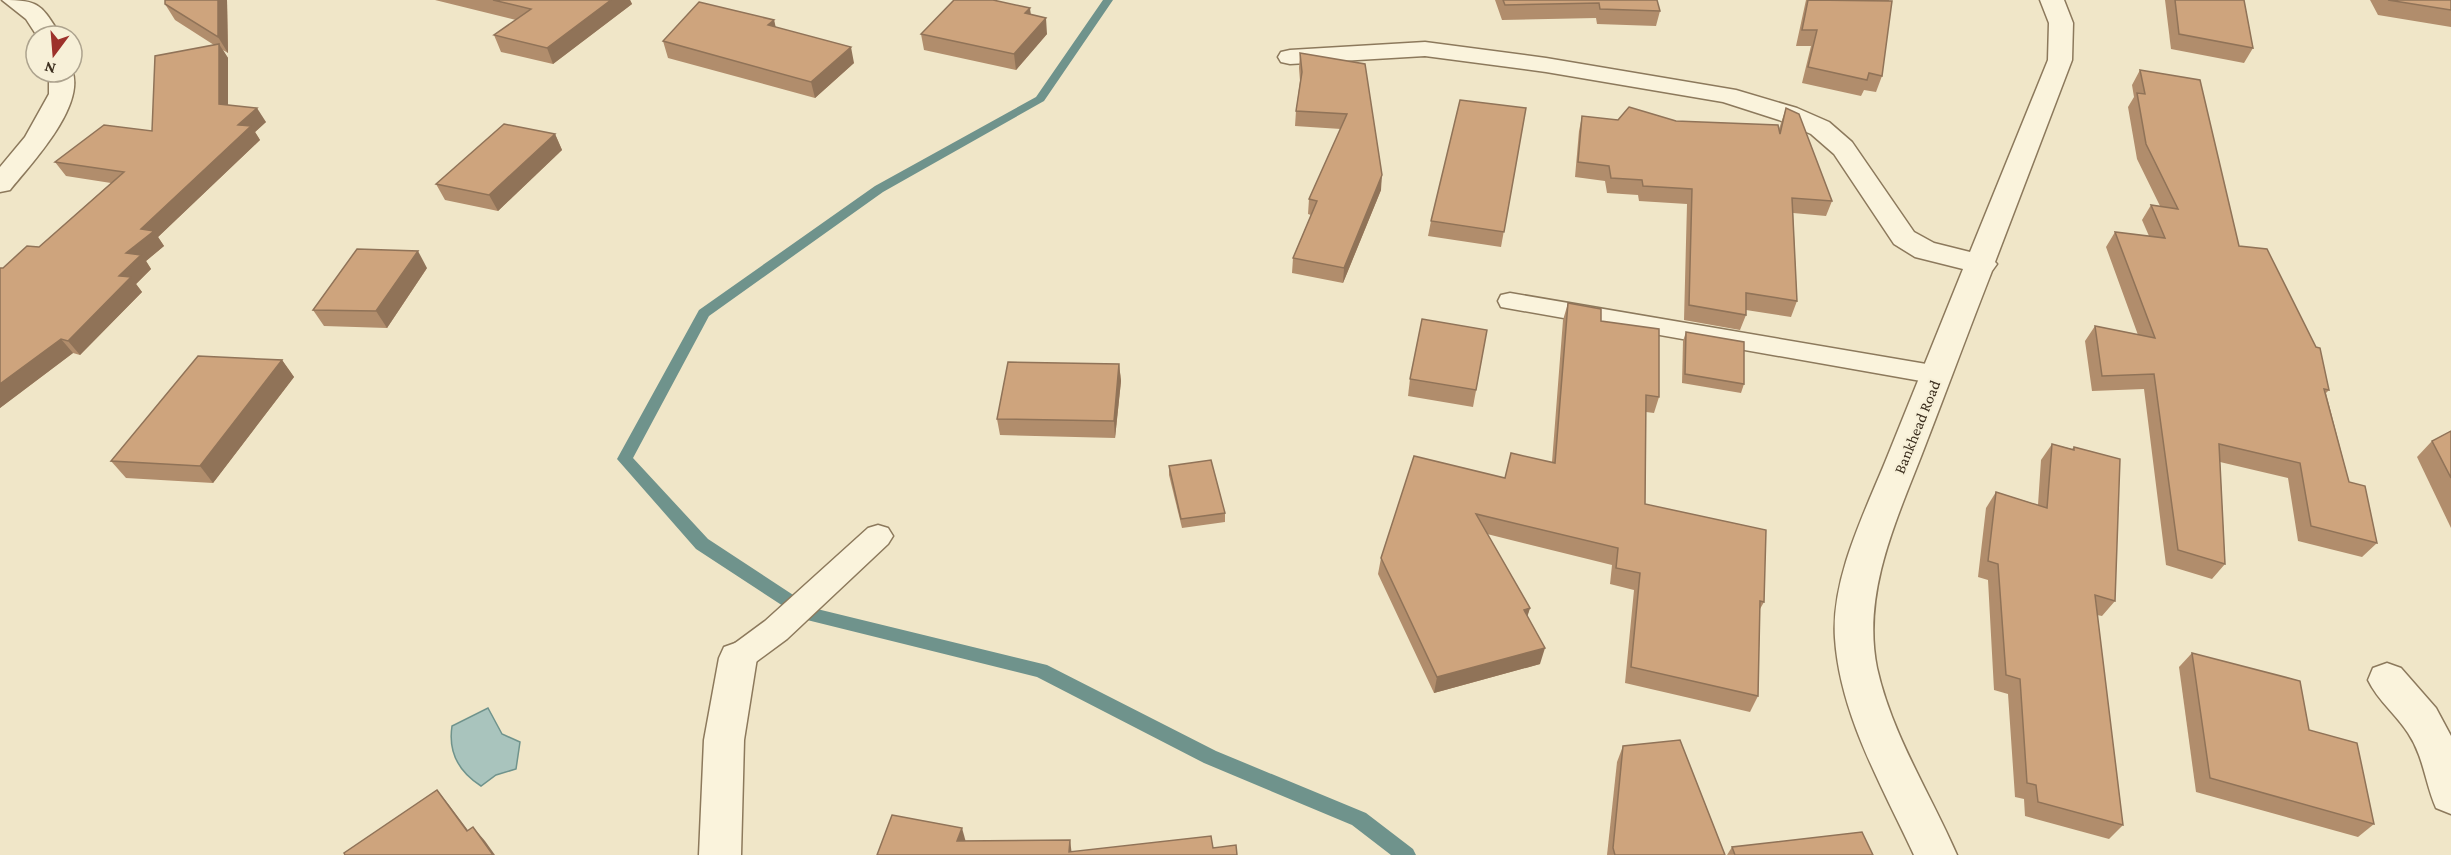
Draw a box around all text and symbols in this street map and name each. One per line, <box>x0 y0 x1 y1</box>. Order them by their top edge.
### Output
north arrow <box>24 24 84 84</box>
text: N <box>42 58 58 78</box>
street label: Bankhead Road <box>1891 377 1944 476</box>

